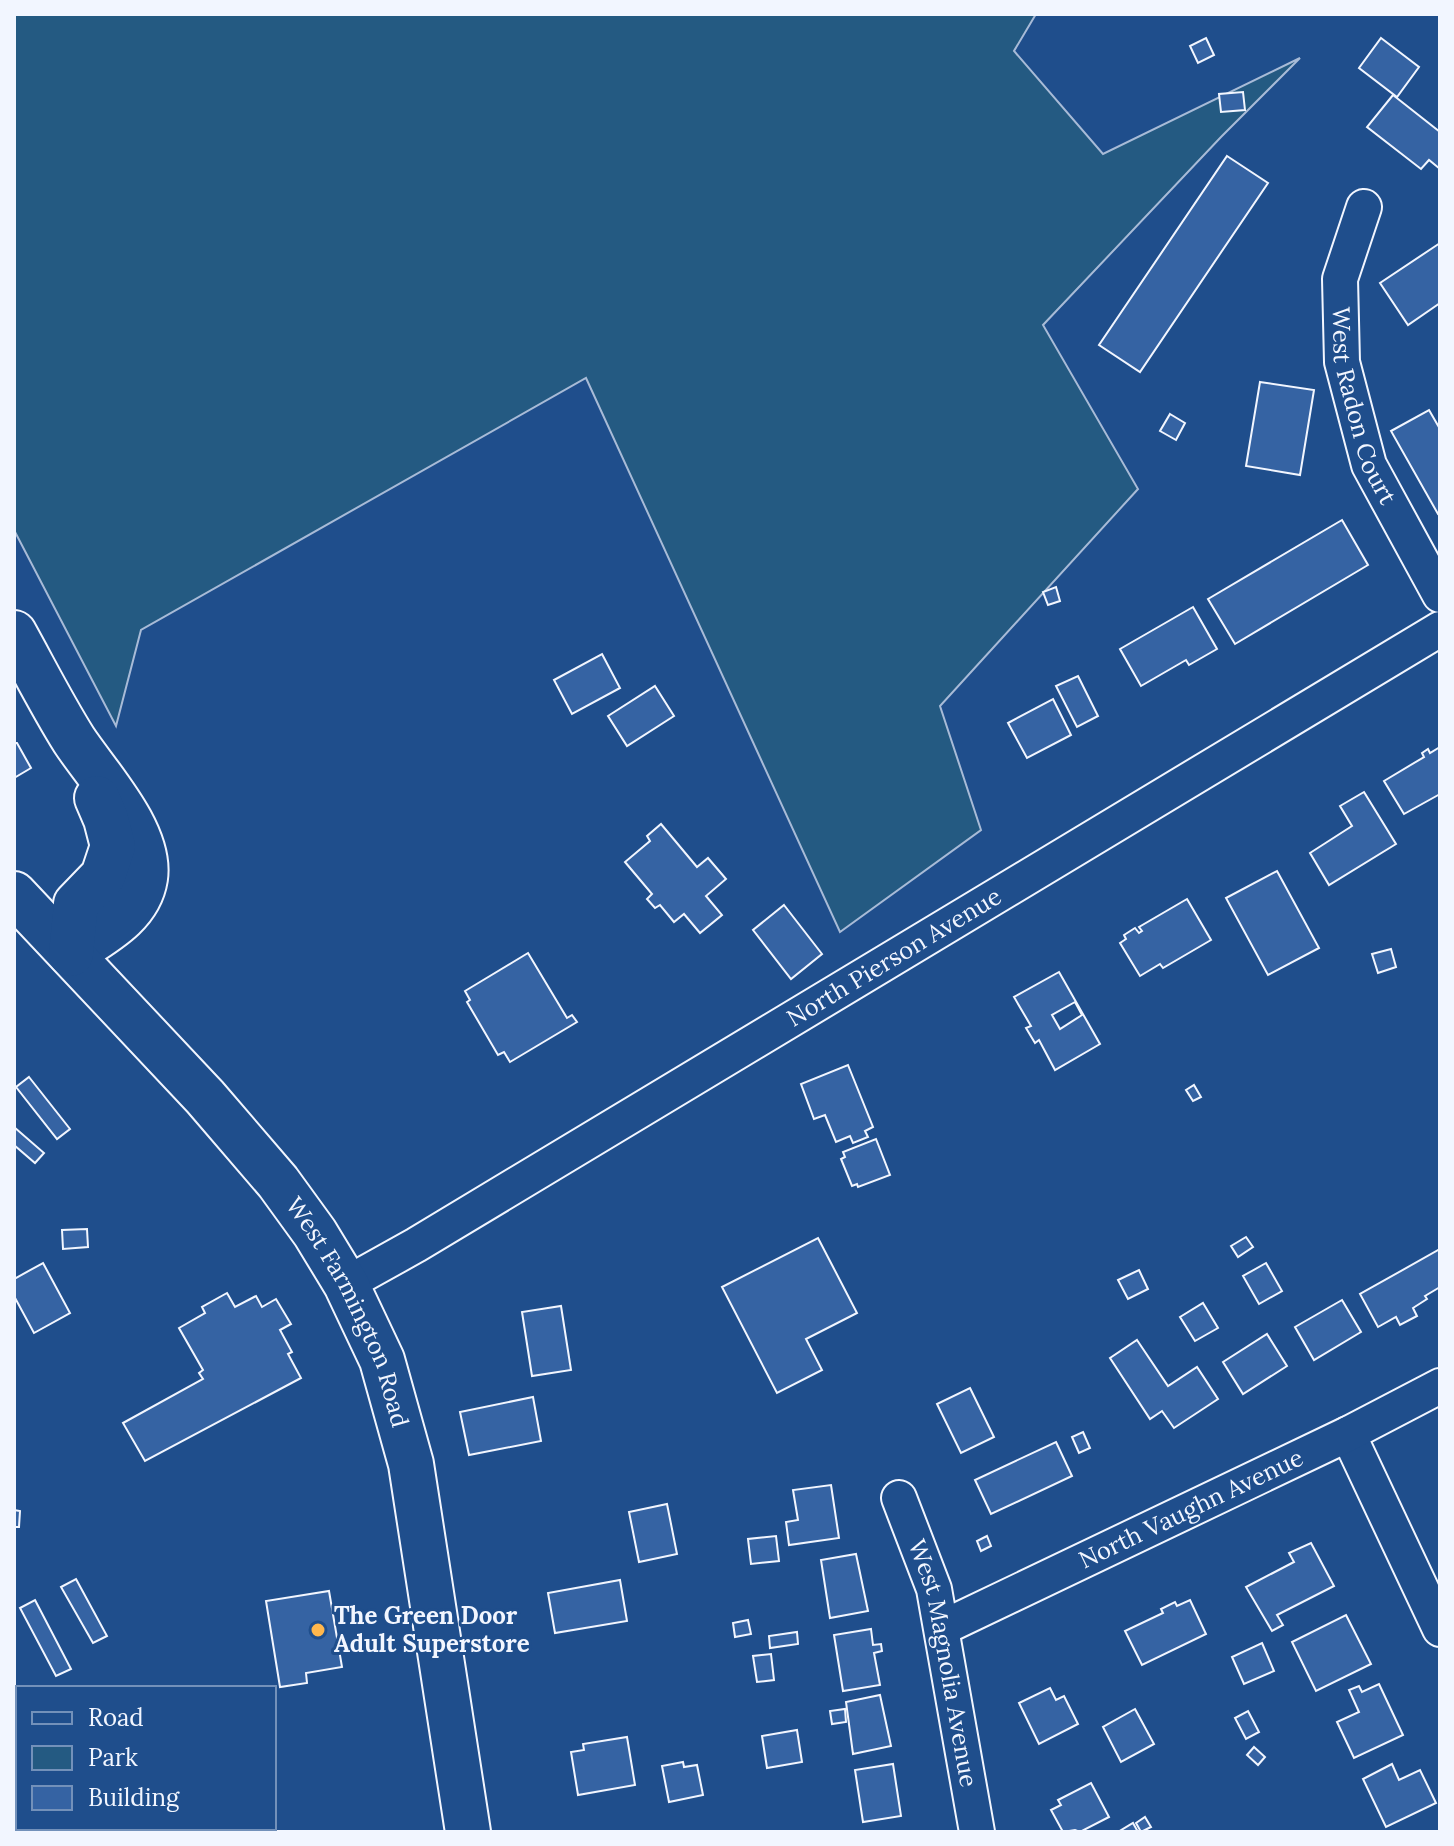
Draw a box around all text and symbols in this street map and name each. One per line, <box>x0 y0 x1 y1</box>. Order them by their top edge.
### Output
street label: West Radon Court <box>1326 306 1404 510</box>
street label: North Pierson Avenue <box>781 881 1007 1033</box>
street label: West Farmington Road <box>279 1191 416 1431</box>
street label: North Vaughn Avenue <box>1074 1442 1308 1575</box>
street label: West Magnolia Avenue <box>901 1535 985 1789</box>
place label: The Green Door Adult Superstore <box>334 1600 530 1659</box>
marker: The Green Door Adult Superstore <box>309 1621 327 1639</box>
legend <box>16 1686 276 1830</box>
text: Road <box>88 1702 144 1733</box>
text: Park <box>88 1742 138 1773</box>
text: Building <box>88 1782 180 1813</box>

